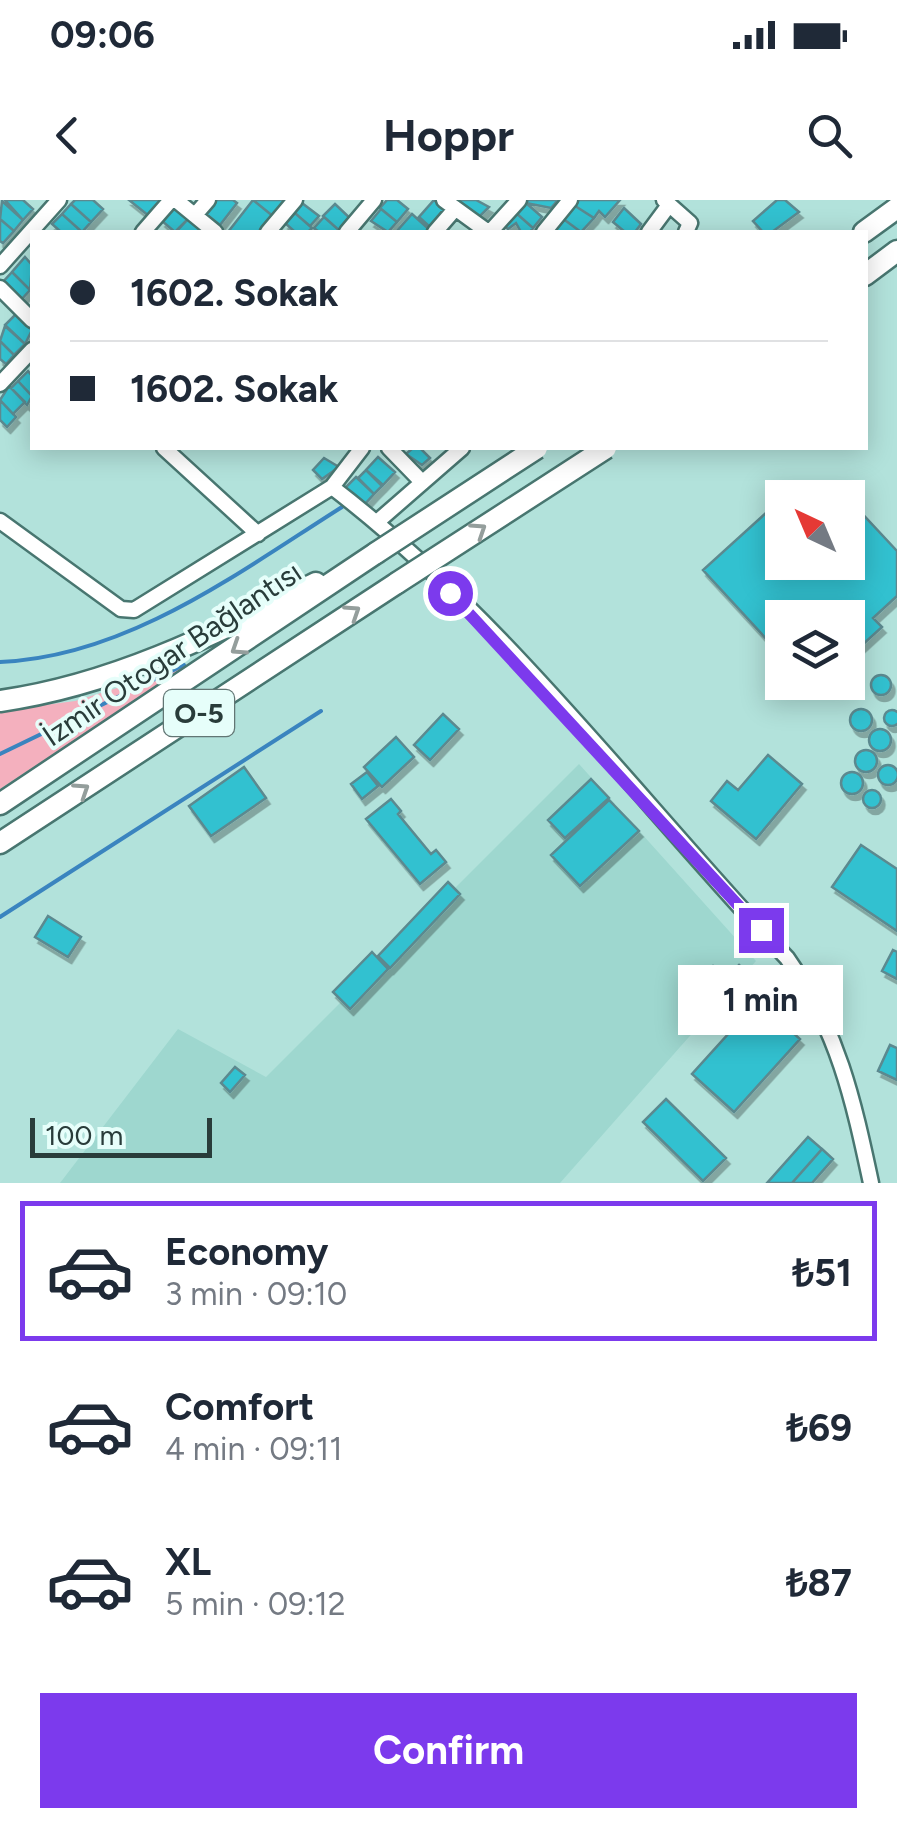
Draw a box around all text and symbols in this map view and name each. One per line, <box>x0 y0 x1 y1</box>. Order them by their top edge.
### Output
text: 09:06 <box>50 12 155 58</box>
icon: back <box>40 108 95 163</box>
text: Hoppr <box>383 108 514 162</box>
icon: search <box>802 108 857 163</box>
text: 1602. Sokak <box>130 270 338 316</box>
text: 1602. Sokak <box>130 366 338 412</box>
north arrow <box>765 480 865 580</box>
map controls <box>765 480 865 700</box>
one-way arrow <box>468 523 486 542</box>
street label: İzmir Otogar Bağlantısı <box>35 553 308 754</box>
route start <box>428 571 473 616</box>
button: layers <box>765 600 865 700</box>
one-way arrow <box>343 605 361 624</box>
one-way arrow <box>231 636 249 655</box>
road number: O-5 <box>164 690 234 736</box>
one-way arrow <box>70 784 89 802</box>
route end <box>739 908 784 953</box>
callout: 1 min <box>678 965 844 1035</box>
text: 1 min <box>723 981 798 1019</box>
scale bar <box>30 1113 212 1158</box>
text: 100 m <box>45 1118 123 1152</box>
icon: car <box>45 1226 135 1316</box>
text: Economy <box>165 1229 328 1275</box>
text: ₺51 <box>792 1250 852 1296</box>
text: 3 min · 09:10 <box>165 1275 347 1313</box>
icon: car <box>45 1381 135 1471</box>
text: Comfort <box>165 1384 314 1430</box>
text: ₺69 <box>786 1405 852 1451</box>
text: 4 min · 09:11 <box>165 1430 342 1468</box>
icon: car <box>45 1536 135 1626</box>
text: XL <box>165 1539 211 1585</box>
text: ₺87 <box>786 1560 852 1606</box>
text: 5 min · 09:12 <box>165 1585 346 1623</box>
button: Confirm <box>40 1693 857 1808</box>

